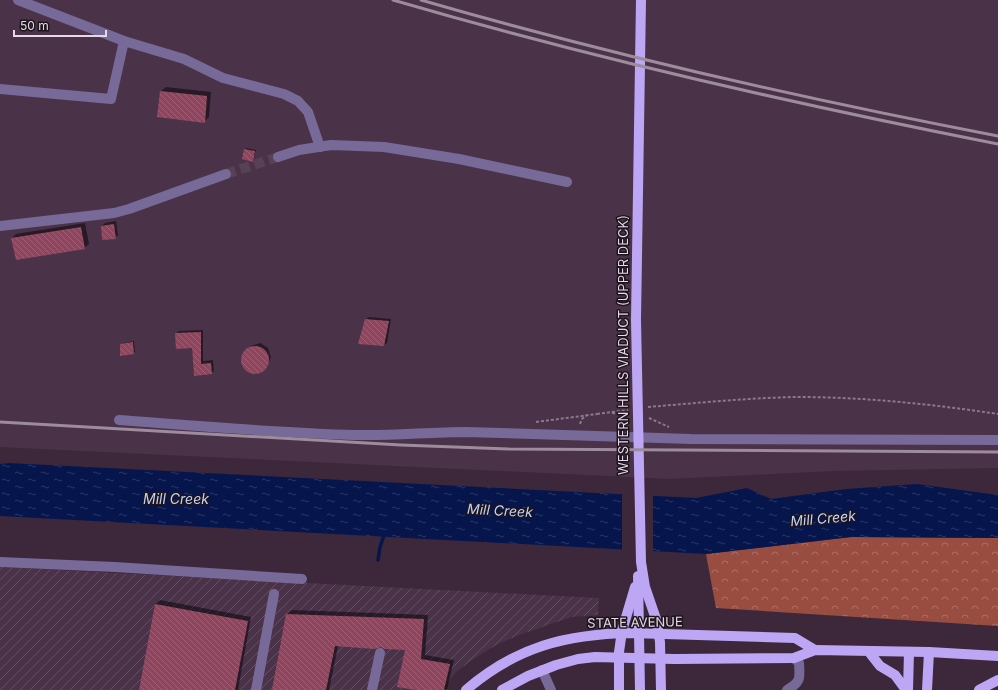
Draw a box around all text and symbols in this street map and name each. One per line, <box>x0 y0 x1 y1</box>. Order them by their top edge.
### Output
scale bar <box>14 12 106 38</box>
text: 50 m <box>20 18 49 33</box>
street label: WESTERN HILLS VIADUCT (UPPER DECK) <box>615 215 631 475</box>
water label: Mill Creek <box>143 490 209 507</box>
water label: Mill Creek <box>467 500 534 520</box>
water label: Mill Creek <box>789 507 857 529</box>
street label: STATE AVENUE <box>587 613 683 631</box>

